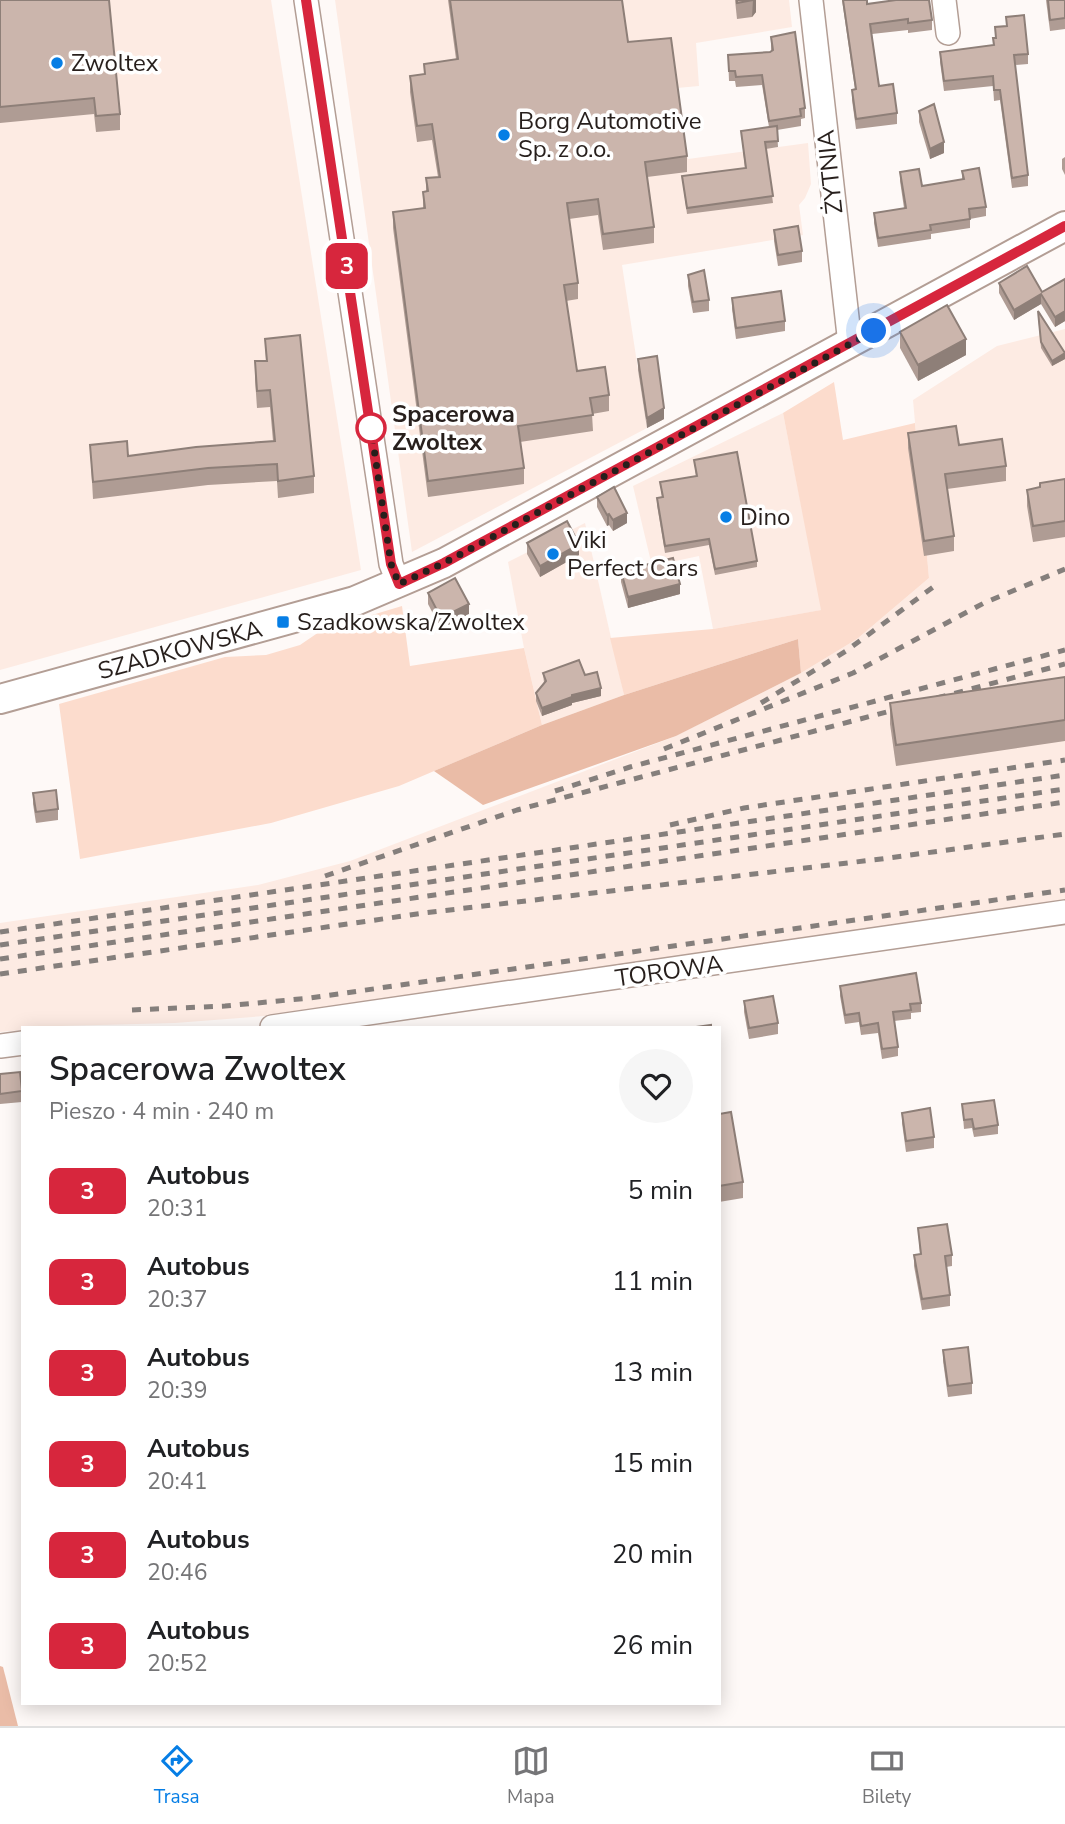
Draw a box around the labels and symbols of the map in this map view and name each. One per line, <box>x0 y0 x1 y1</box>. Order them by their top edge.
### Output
place label: Zwoltex <box>71 47 159 79</box>
marker: Zwoltex <box>49 55 65 71</box>
place label: Borg Automotive Sp. z o.o. <box>518 105 702 165</box>
marker: Borg Automotive Sp. z o.o. <box>496 127 512 143</box>
street label: ŻYTNIA <box>810 128 850 216</box>
line badge: 3 <box>324 243 370 289</box>
your location <box>856 313 891 348</box>
place label: Spacerowa Zwoltex <box>392 398 515 458</box>
marker: Spacerowa Zwoltex <box>356 413 386 443</box>
place label: Dino <box>740 501 790 533</box>
marker: Dino <box>718 509 734 525</box>
place label: Viki Perfect Cars <box>566 524 698 584</box>
marker: Viki Perfect Cars <box>545 546 561 562</box>
place label: Szadkowska/Zwoltex <box>297 606 525 638</box>
street label: SZADKOWSKA <box>94 613 266 687</box>
marker: Szadkowska/Zwoltex <box>275 614 291 630</box>
street label: TOROWA <box>613 948 725 994</box>

